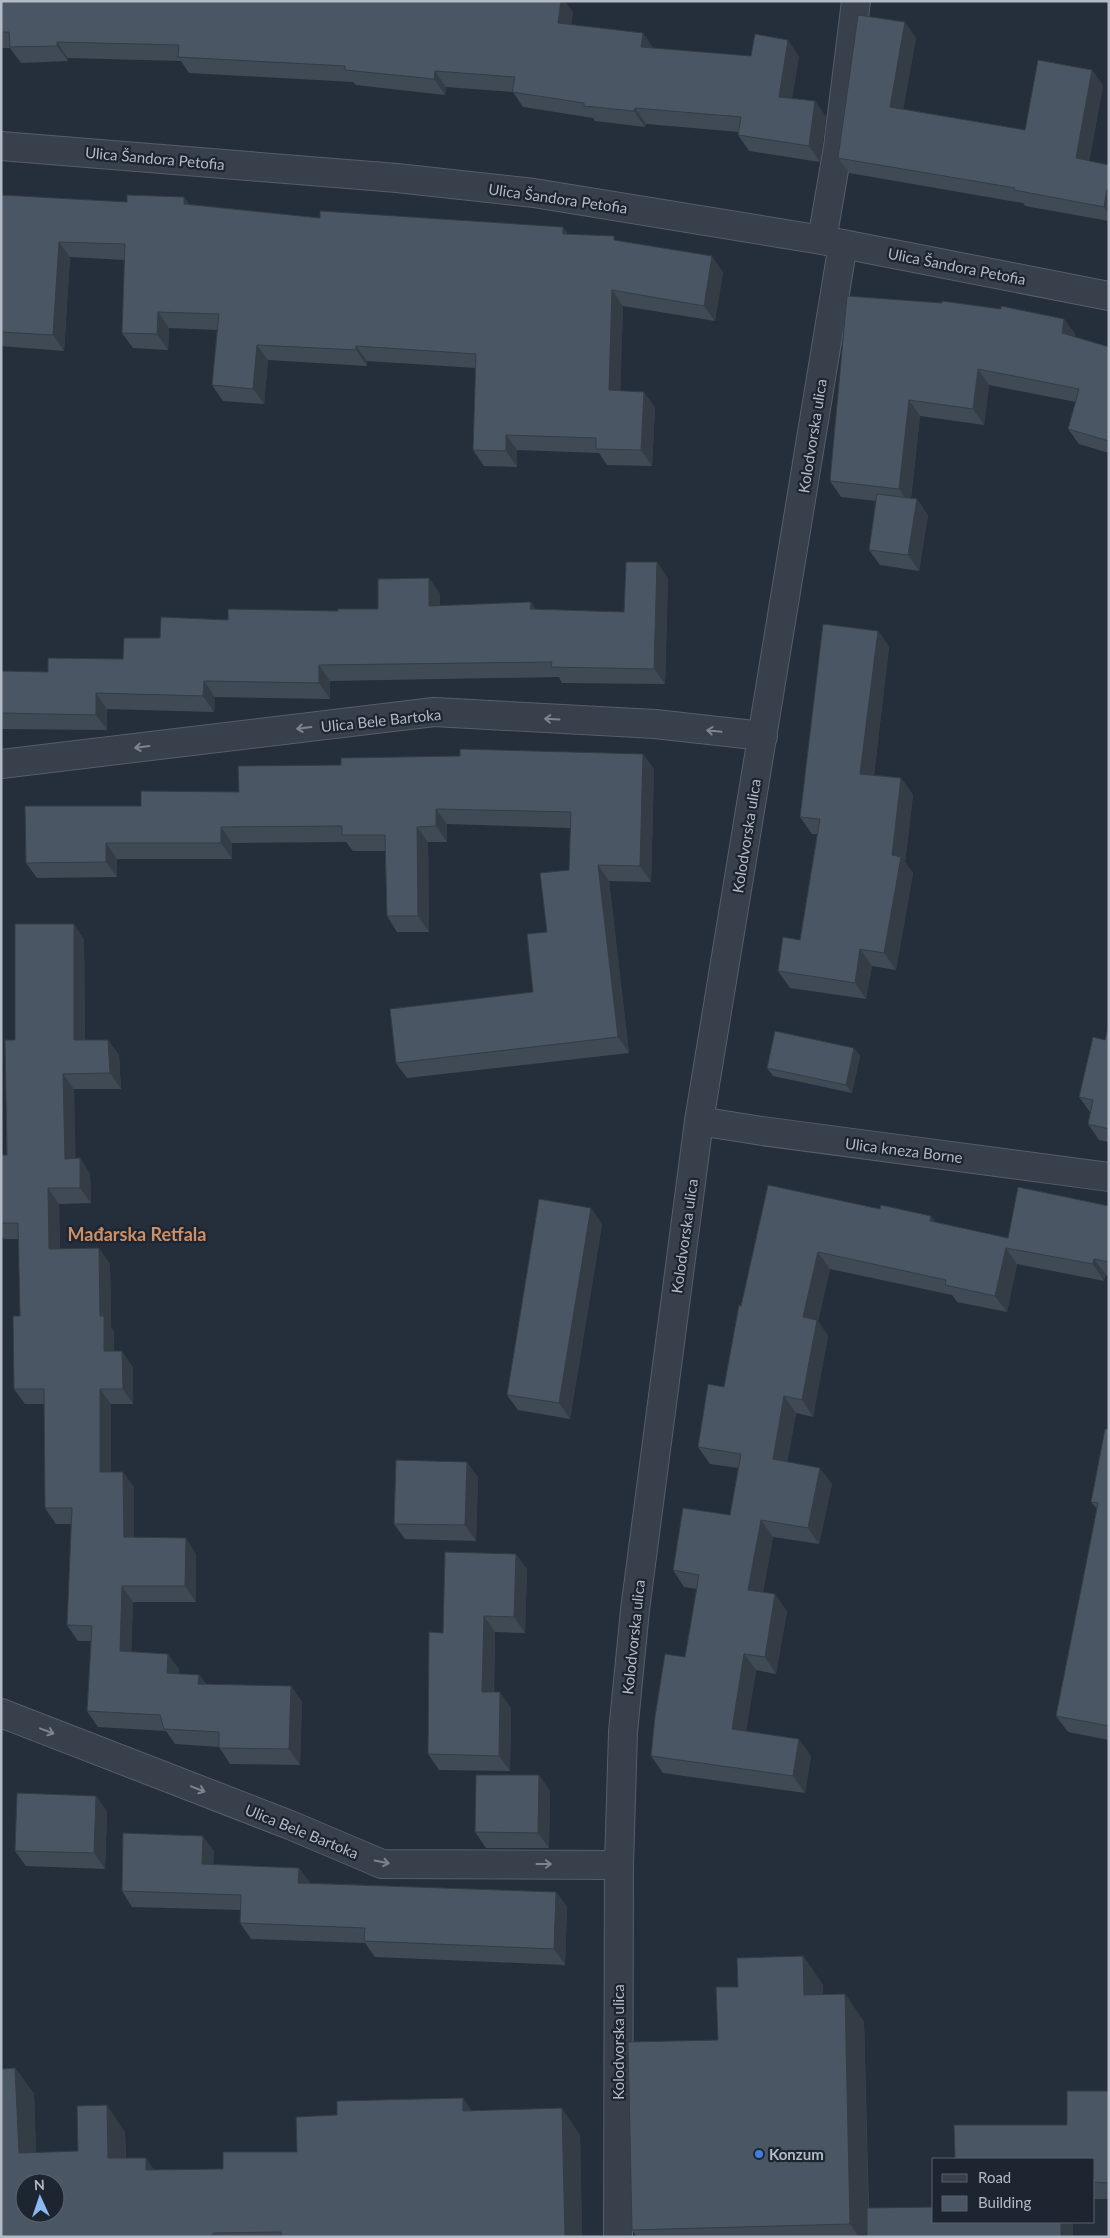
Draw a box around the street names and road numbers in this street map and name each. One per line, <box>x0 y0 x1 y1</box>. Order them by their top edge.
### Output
street label: Ulica Šandora Petofia <box>84 143 226 173</box>
street label: Ulica Šandora Petofia <box>487 179 629 217</box>
street label: Ulica Šandora Petofia <box>887 244 1027 288</box>
street label: Kolodvorska ulica <box>794 378 830 494</box>
street label: Ulica Bele Bartoka <box>320 705 442 735</box>
street label: Kolodvorska ulica <box>728 778 764 894</box>
street label: Ulica kneza Borne <box>844 1134 964 1166</box>
street label: Kolodvorska ulica <box>667 1178 701 1294</box>
street label: Kolodvorska ulica <box>618 1579 648 1695</box>
street label: Ulica Bele Bartoka <box>243 1800 361 1862</box>
street label: Kolodvorska ulica <box>609 1984 627 2100</box>

